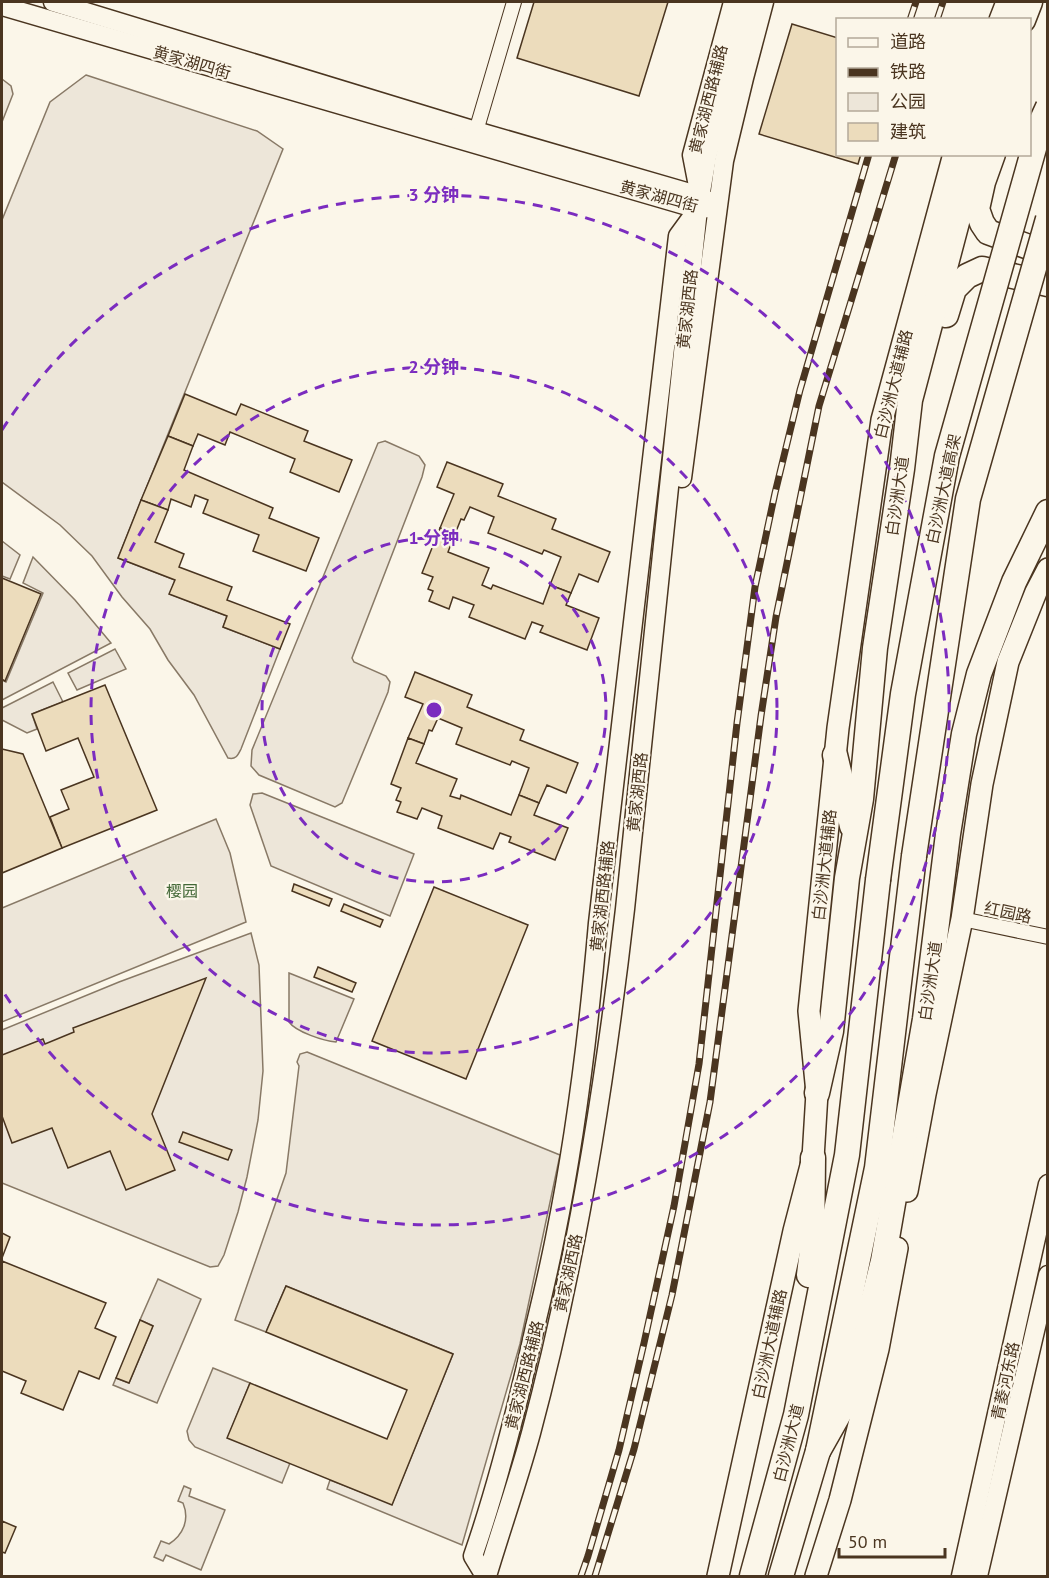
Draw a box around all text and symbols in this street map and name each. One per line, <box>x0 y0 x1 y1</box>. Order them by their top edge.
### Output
legend <box>836 18 1031 156</box>
text: 道路 <box>890 30 926 53</box>
street label: 黄家湖四街 <box>151 41 233 83</box>
street label: 黄家湖西路辅路 <box>685 42 731 156</box>
text: 铁路 <box>890 60 926 83</box>
text: 公园 <box>890 90 926 113</box>
text: 建筑 <box>890 120 926 143</box>
street label: 黄家湖四街 <box>618 176 700 216</box>
text: 3 分钟 <box>409 183 459 206</box>
street label: 黄家湖西路 <box>673 268 701 350</box>
street label: 白沙洲大道辅路 <box>870 327 916 441</box>
text: 2 分钟 <box>409 355 459 378</box>
street label: 白沙洲大道高架 <box>922 432 964 546</box>
street label: 白沙洲大道 <box>882 455 912 537</box>
text: 1 分钟 <box>409 526 459 549</box>
centre of rings <box>424 700 444 720</box>
street label: 黄家湖西路 <box>623 751 651 833</box>
street label: 白沙洲大道辅路 <box>808 808 840 922</box>
street label: 黄家湖西路辅路 <box>586 839 618 953</box>
park label: 樱园 <box>166 881 198 901</box>
street label: 红园路 <box>982 897 1034 927</box>
street label: 白沙洲大道 <box>915 940 945 1022</box>
street label: 黄家湖西路 <box>550 1232 586 1314</box>
street label: 白沙洲大道辅路 <box>748 1287 790 1401</box>
street label: 黄家湖西路辅路 <box>501 1318 547 1432</box>
street label: 青菱河东路 <box>987 1340 1023 1422</box>
street label: 白沙洲大道 <box>769 1402 807 1484</box>
scale bar <box>839 1521 946 1559</box>
text: 50 m <box>848 1530 887 1553</box>

